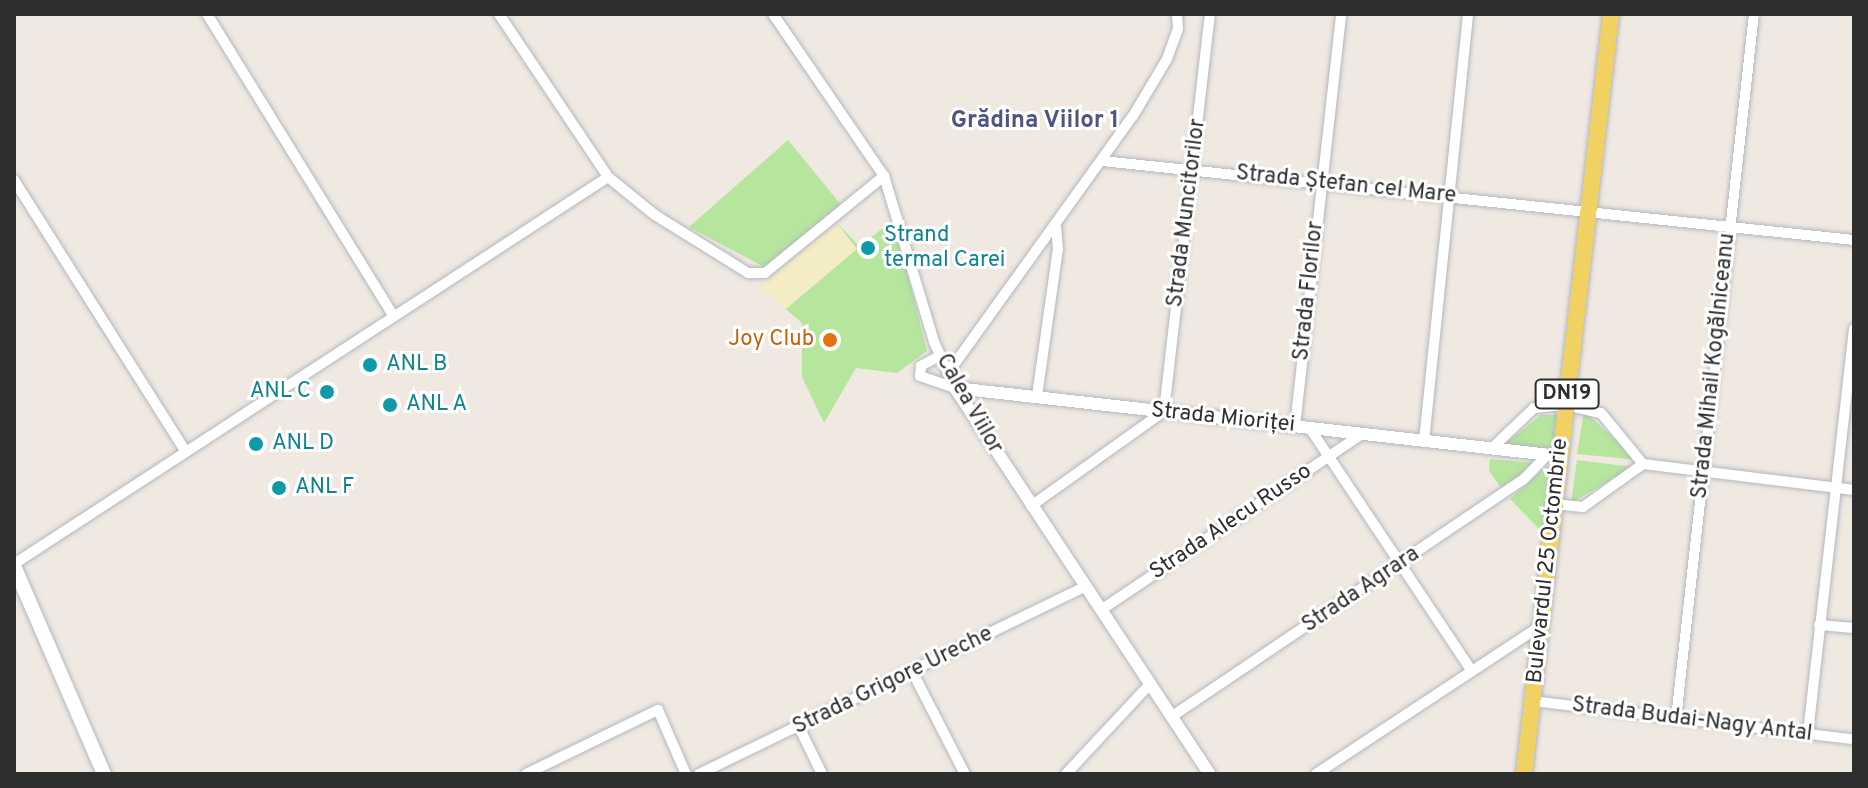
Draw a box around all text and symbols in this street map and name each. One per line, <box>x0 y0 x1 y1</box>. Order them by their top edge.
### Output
district label: Grădina Viilor 1 <box>950 108 1120 136</box>
street label: Strada Muncitorilor <box>1162 117 1212 309</box>
street label: Strada Ștefan cel Mare <box>1235 160 1457 210</box>
street label: Strada Florilor <box>1289 220 1329 362</box>
place label: Strand termal Carei <box>884 222 1005 274</box>
street label: Strada Mihail Kogălniceanu <box>1687 232 1741 500</box>
marker: Strand termal Carei <box>859 239 877 257</box>
place label: Joy Club <box>728 327 814 353</box>
marker: Joy Club <box>821 331 839 349</box>
street label: Calea Viilor <box>930 349 1008 459</box>
place label: ANL B <box>386 352 448 378</box>
marker: ANL B <box>361 356 379 374</box>
road number: DN19 <box>1533 378 1601 410</box>
place label: ANL C <box>249 379 311 405</box>
marker: ANL C <box>318 383 336 401</box>
place label: ANL A <box>406 392 468 418</box>
marker: ANL A <box>381 396 399 414</box>
street label: Strada Mioriței <box>1150 397 1296 439</box>
place label: ANL D <box>272 431 334 457</box>
marker: ANL D <box>247 435 265 453</box>
street label: Bulevardul 25 Octombrie <box>1522 437 1574 685</box>
street label: Strada Alecu Russo <box>1145 458 1317 586</box>
place label: ANL F <box>295 475 355 501</box>
marker: ANL F <box>270 479 288 497</box>
street label: Strada Agrara <box>1297 541 1425 639</box>
street label: Strada Grigore Ureche <box>789 621 997 741</box>
street label: Strada Budai-Nagy Antal <box>1570 692 1814 748</box>

